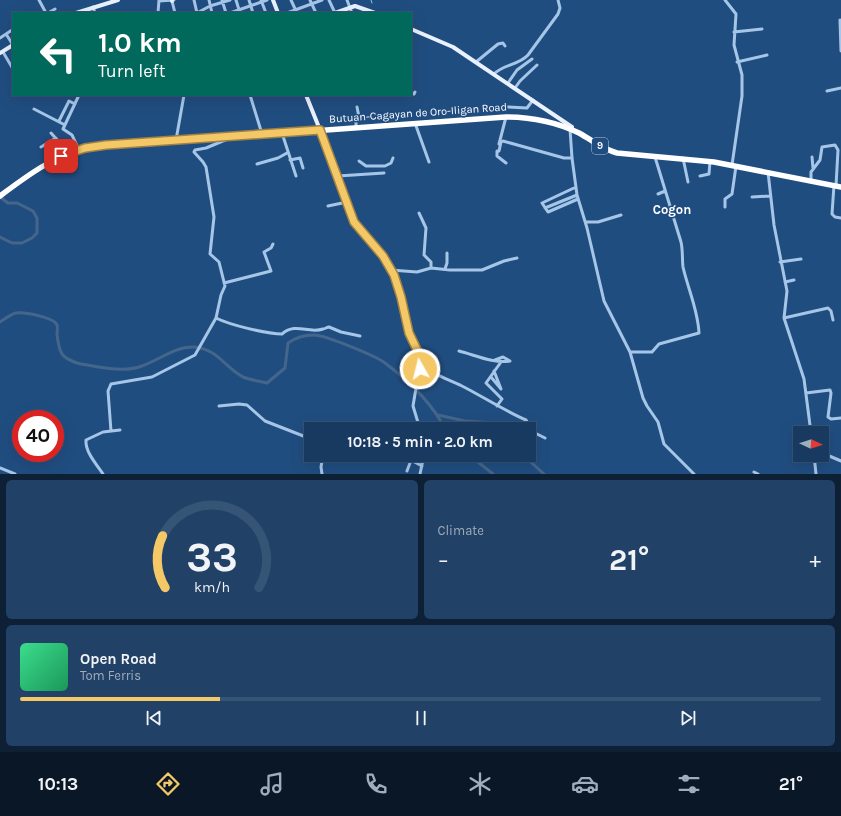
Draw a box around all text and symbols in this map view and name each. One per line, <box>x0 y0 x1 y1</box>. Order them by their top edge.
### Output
text: 1.0 km <box>98 26 182 59</box>
icon: left <box>32 28 84 80</box>
text: Turn left <box>98 60 166 82</box>
street label: Butuan-Cagayan de Oro-Iligan Road <box>329 100 507 126</box>
road number: 9 <box>592 138 608 154</box>
pin <box>44 139 78 173</box>
icon: arrive <box>50 145 72 167</box>
district label: Cogon <box>653 202 691 217</box>
position arrow <box>399 348 441 390</box>
speed limit sign: 40 <box>12 410 64 462</box>
north arrow <box>793 426 829 462</box>
map controls <box>793 426 829 462</box>
text: 10:18 · 5 min · 2.0 km <box>347 433 493 451</box>
text: Climate <box>438 523 484 538</box>
text: 33 <box>186 532 238 580</box>
text: 21° <box>609 542 650 578</box>
text: − <box>438 547 449 573</box>
text: + <box>809 547 821 573</box>
text: km/h <box>194 578 230 595</box>
text: Open Road <box>80 650 157 668</box>
text: Tom Ferris <box>80 668 141 683</box>
icon: previous <box>143 707 165 729</box>
icon: pause <box>410 707 432 729</box>
icon: next <box>677 707 699 729</box>
icon: directions <box>154 770 182 798</box>
icon: music <box>258 770 286 798</box>
icon: phone <box>362 770 390 798</box>
icon: climate <box>466 770 494 798</box>
icon: car <box>571 770 599 798</box>
icon: filters <box>675 770 703 798</box>
text: 10:13 <box>38 773 78 795</box>
text: 21° <box>779 773 803 795</box>

